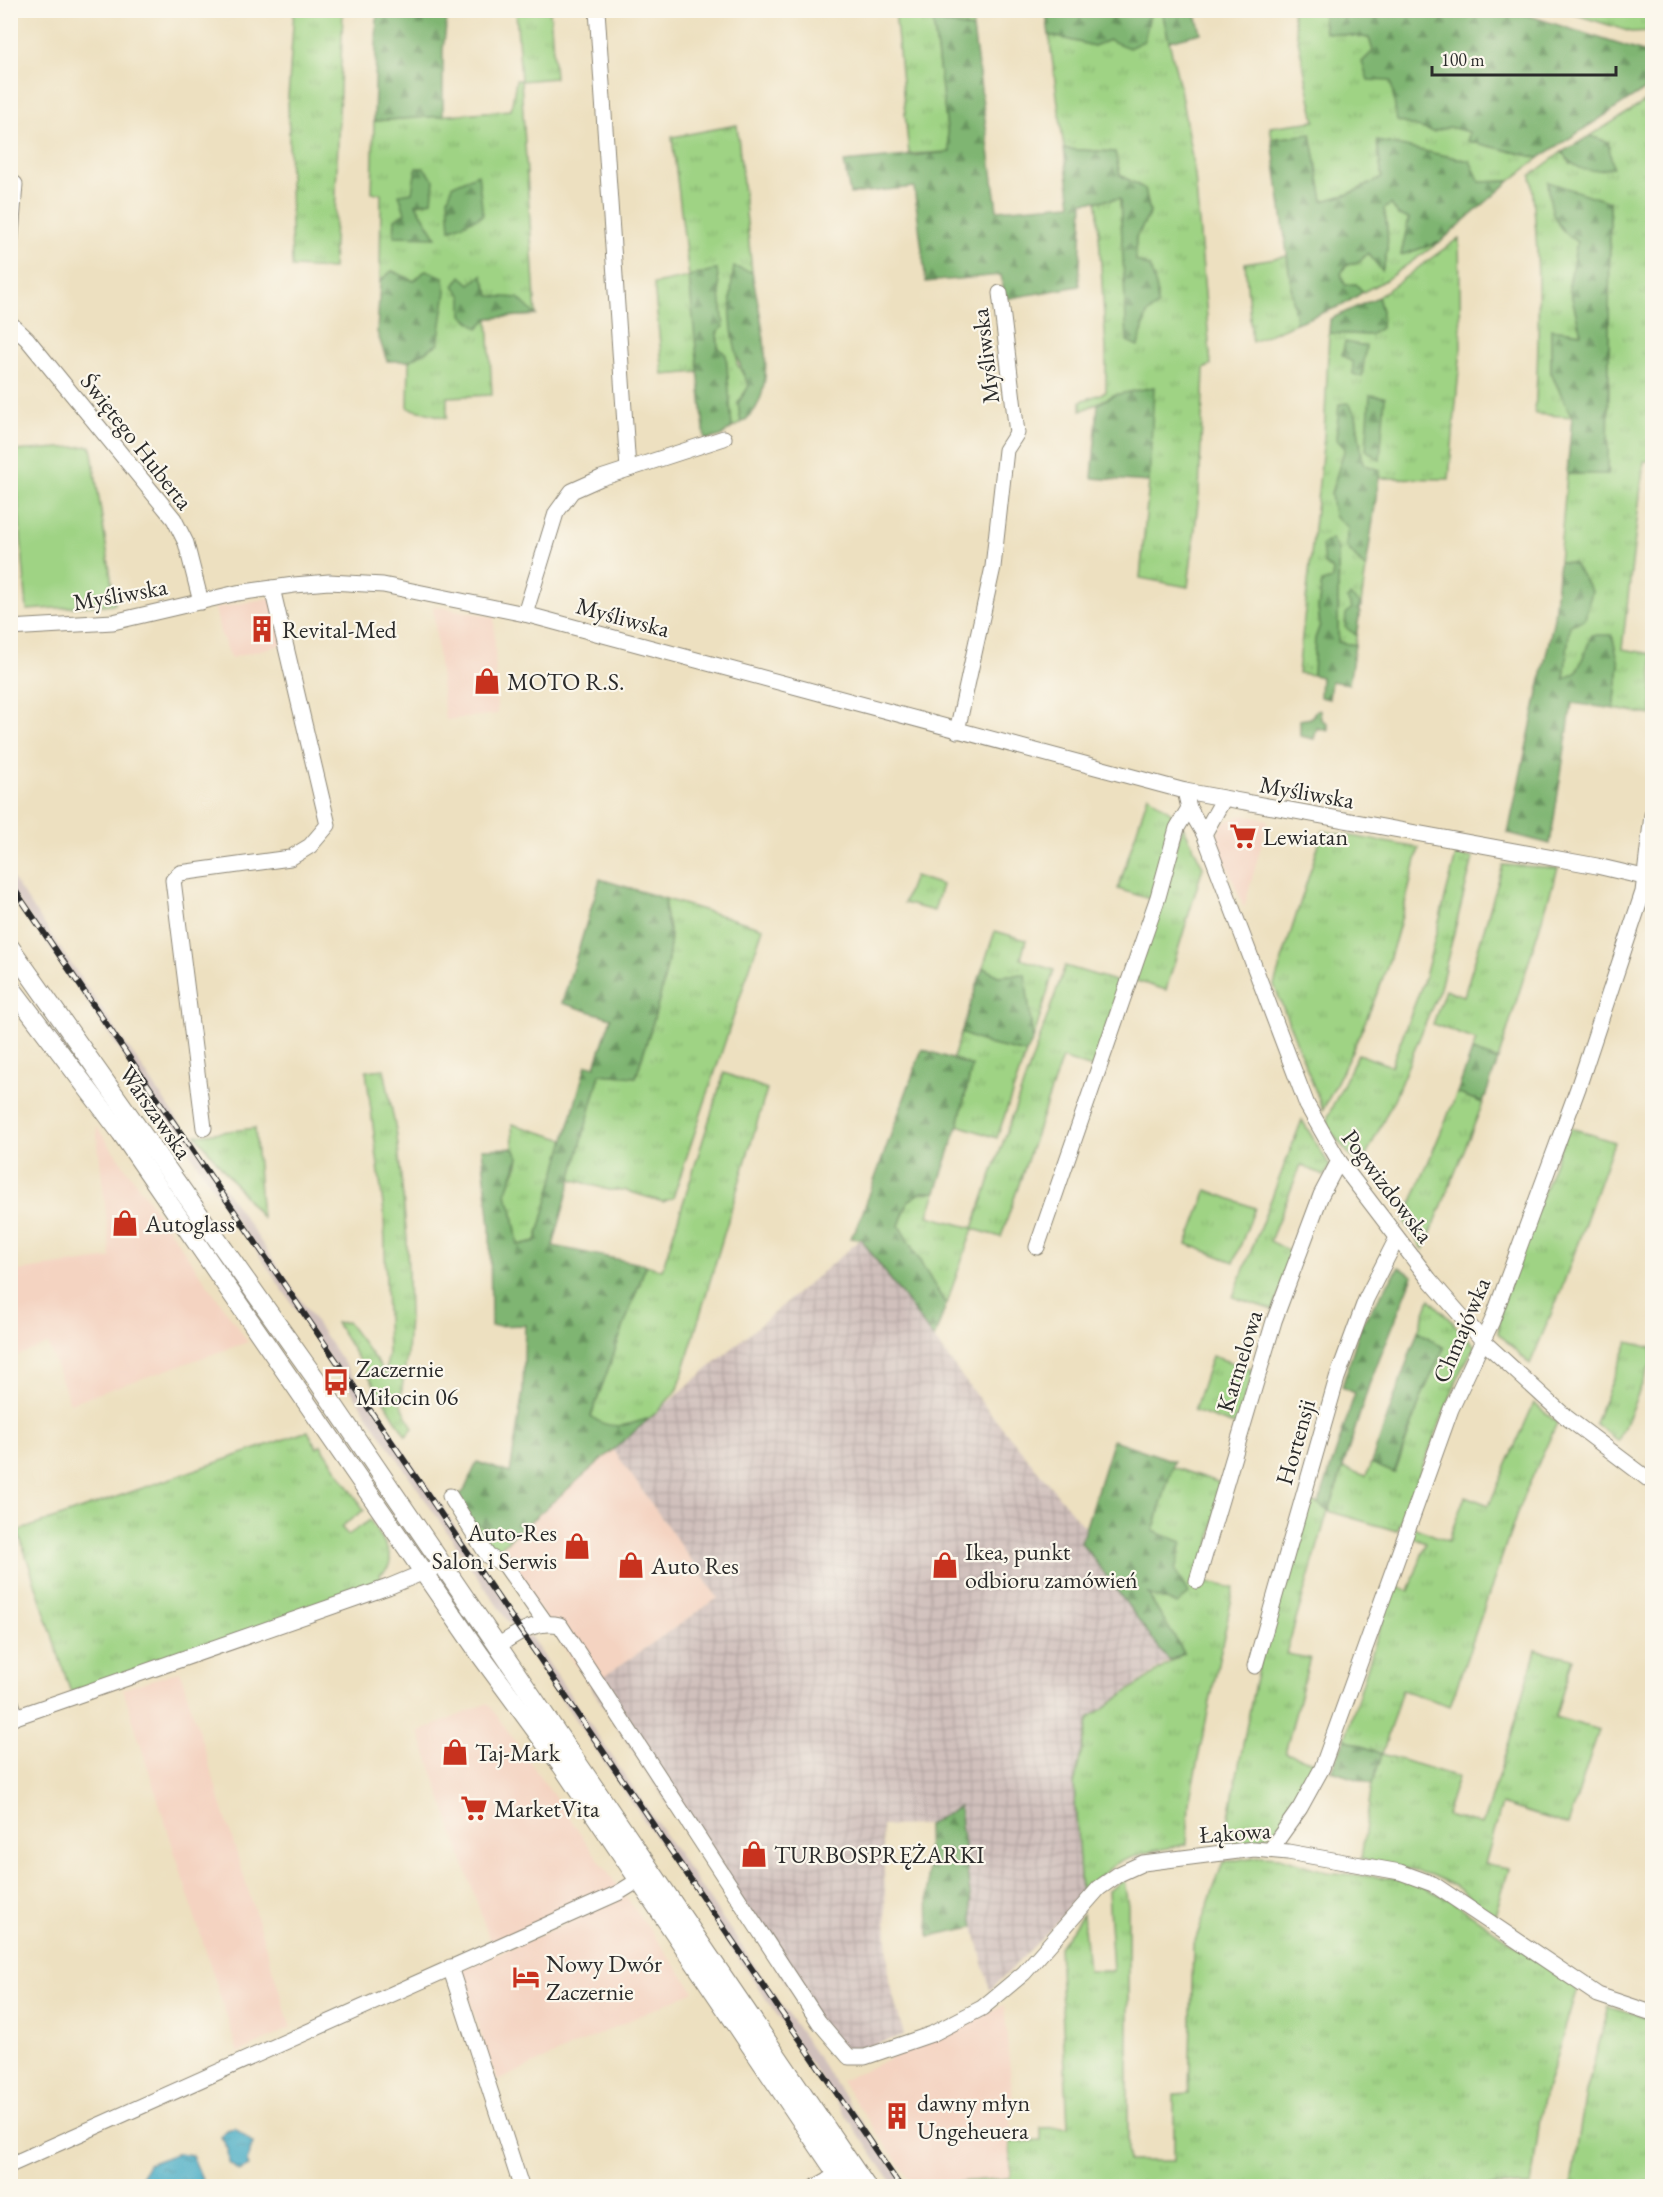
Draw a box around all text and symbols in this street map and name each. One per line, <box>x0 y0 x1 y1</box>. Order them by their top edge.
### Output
scale bar <box>1432 39 1616 77</box>
text: 100 m <box>1441 48 1485 71</box>
street label: Myśliwska <box>964 306 1006 405</box>
street label: Świętego Huberta <box>74 366 200 516</box>
street label: Myśliwska <box>70 570 170 618</box>
street label: Myśliwska <box>573 590 674 644</box>
building icon: Revital-Med <box>247 614 277 644</box>
place label: Revital-Med <box>282 614 398 645</box>
shop icon: MOTO R.S. <box>472 666 502 696</box>
place label: MOTO R.S. <box>507 666 624 697</box>
street label: Myśliwska <box>1257 768 1357 816</box>
supermarket icon: Lewiatan <box>1228 821 1258 851</box>
place label: Lewiatan <box>1263 821 1348 852</box>
street label: Warszawska <box>112 1059 200 1166</box>
street label: Pogwizdowska <box>1335 1123 1441 1249</box>
shop icon: Autoglass <box>110 1208 140 1238</box>
place label: Autoglass <box>144 1208 235 1239</box>
street label: Chmajówka <box>1425 1272 1497 1387</box>
street label: Karmelowa <box>1209 1306 1269 1416</box>
place label: Zaczernie Miłocin 06 <box>356 1353 458 1412</box>
bus stop icon: Zaczernie Miłocin 06 <box>321 1367 351 1397</box>
street label: Hortensji <box>1268 1395 1322 1489</box>
place label: Auto-Res Salon i Serwis <box>432 1517 557 1576</box>
shop icon: Auto-Res Salon i Serwis <box>562 1531 592 1561</box>
place label: Ikea, punkt odbioru zamówień <box>965 1536 1138 1595</box>
shop icon: Auto Res <box>616 1550 646 1580</box>
place label: Auto Res <box>650 1550 739 1581</box>
shop icon: Ikea, punkt odbioru zamówień <box>930 1550 960 1580</box>
shop icon: Taj-Mark <box>440 1737 470 1767</box>
place label: Taj-Mark <box>475 1737 561 1768</box>
supermarket icon: MarketVita <box>459 1793 489 1823</box>
place label: MarketVita <box>494 1793 600 1824</box>
street label: Łąkowa <box>1198 1814 1272 1850</box>
shop icon: TURBOSPRĘŻARKI <box>739 1839 769 1869</box>
place label: TURBOSPRĘŻARKI <box>774 1839 984 1870</box>
place label: Nowy Dwór Zaczernie <box>546 1948 662 2007</box>
hotel icon: Nowy Dwór Zaczernie <box>511 1962 541 1992</box>
place label: dawny młyn Ungeheuera <box>917 2087 1031 2146</box>
building icon: dawny młyn Ungeheuera <box>882 2101 912 2131</box>

